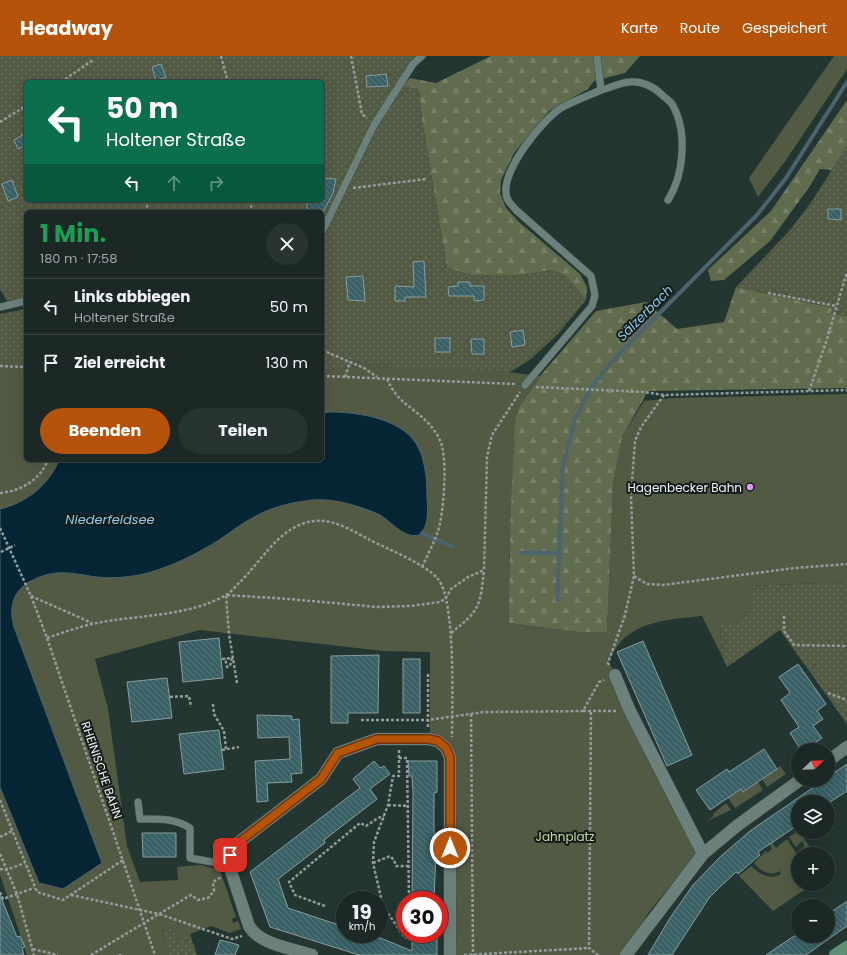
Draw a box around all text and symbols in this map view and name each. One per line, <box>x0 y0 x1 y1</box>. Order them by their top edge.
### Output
text: Headway <box>20 15 113 42</box>
text: Karte <box>621 18 658 38</box>
text: Route <box>680 18 720 38</box>
text: Gespeichert <box>742 18 827 38</box>
text: 50 m <box>106 89 178 128</box>
icon: left <box>40 96 92 148</box>
text: Holtener Straße <box>106 127 246 152</box>
icon: left <box>121 172 143 194</box>
icon: ahead <box>163 172 185 194</box>
icon: right <box>205 172 227 194</box>
text: 1 Min. <box>40 217 106 250</box>
button: close <box>266 223 308 265</box>
text: 180 m · 17:58 <box>40 249 117 268</box>
water label: Sälzerbach <box>613 281 677 345</box>
text: Links abbiegen <box>74 286 190 307</box>
icon: left <box>40 296 62 318</box>
text: 50 m <box>270 296 308 317</box>
text: Holtener Straße <box>74 308 175 327</box>
icon: arrive <box>40 352 62 374</box>
text: Ziel erreicht <box>74 352 165 373</box>
text: 130 m <box>265 352 308 373</box>
button: Beenden <box>40 408 170 454</box>
button: Teilen <box>178 408 308 454</box>
place label: Hagenbecker Bahn <box>627 479 742 496</box>
marker: Hagenbecker Bahn <box>745 482 755 492</box>
water label: Niederfeldsee <box>65 510 155 529</box>
street label: RHEINISCHE BAHN <box>77 719 127 821</box>
north arrow <box>791 743 835 787</box>
map controls <box>791 743 835 943</box>
button: layers <box>791 795 835 839</box>
position arrow <box>429 827 471 869</box>
park label: Jahnplatz <box>536 828 594 845</box>
pin <box>213 838 247 872</box>
icon: arrive <box>219 844 241 866</box>
button: + <box>791 847 835 891</box>
speed limit sign: 30 <box>396 891 448 943</box>
text: 19 <box>352 898 372 926</box>
button: − <box>791 899 835 943</box>
text: km/h <box>349 919 375 934</box>

